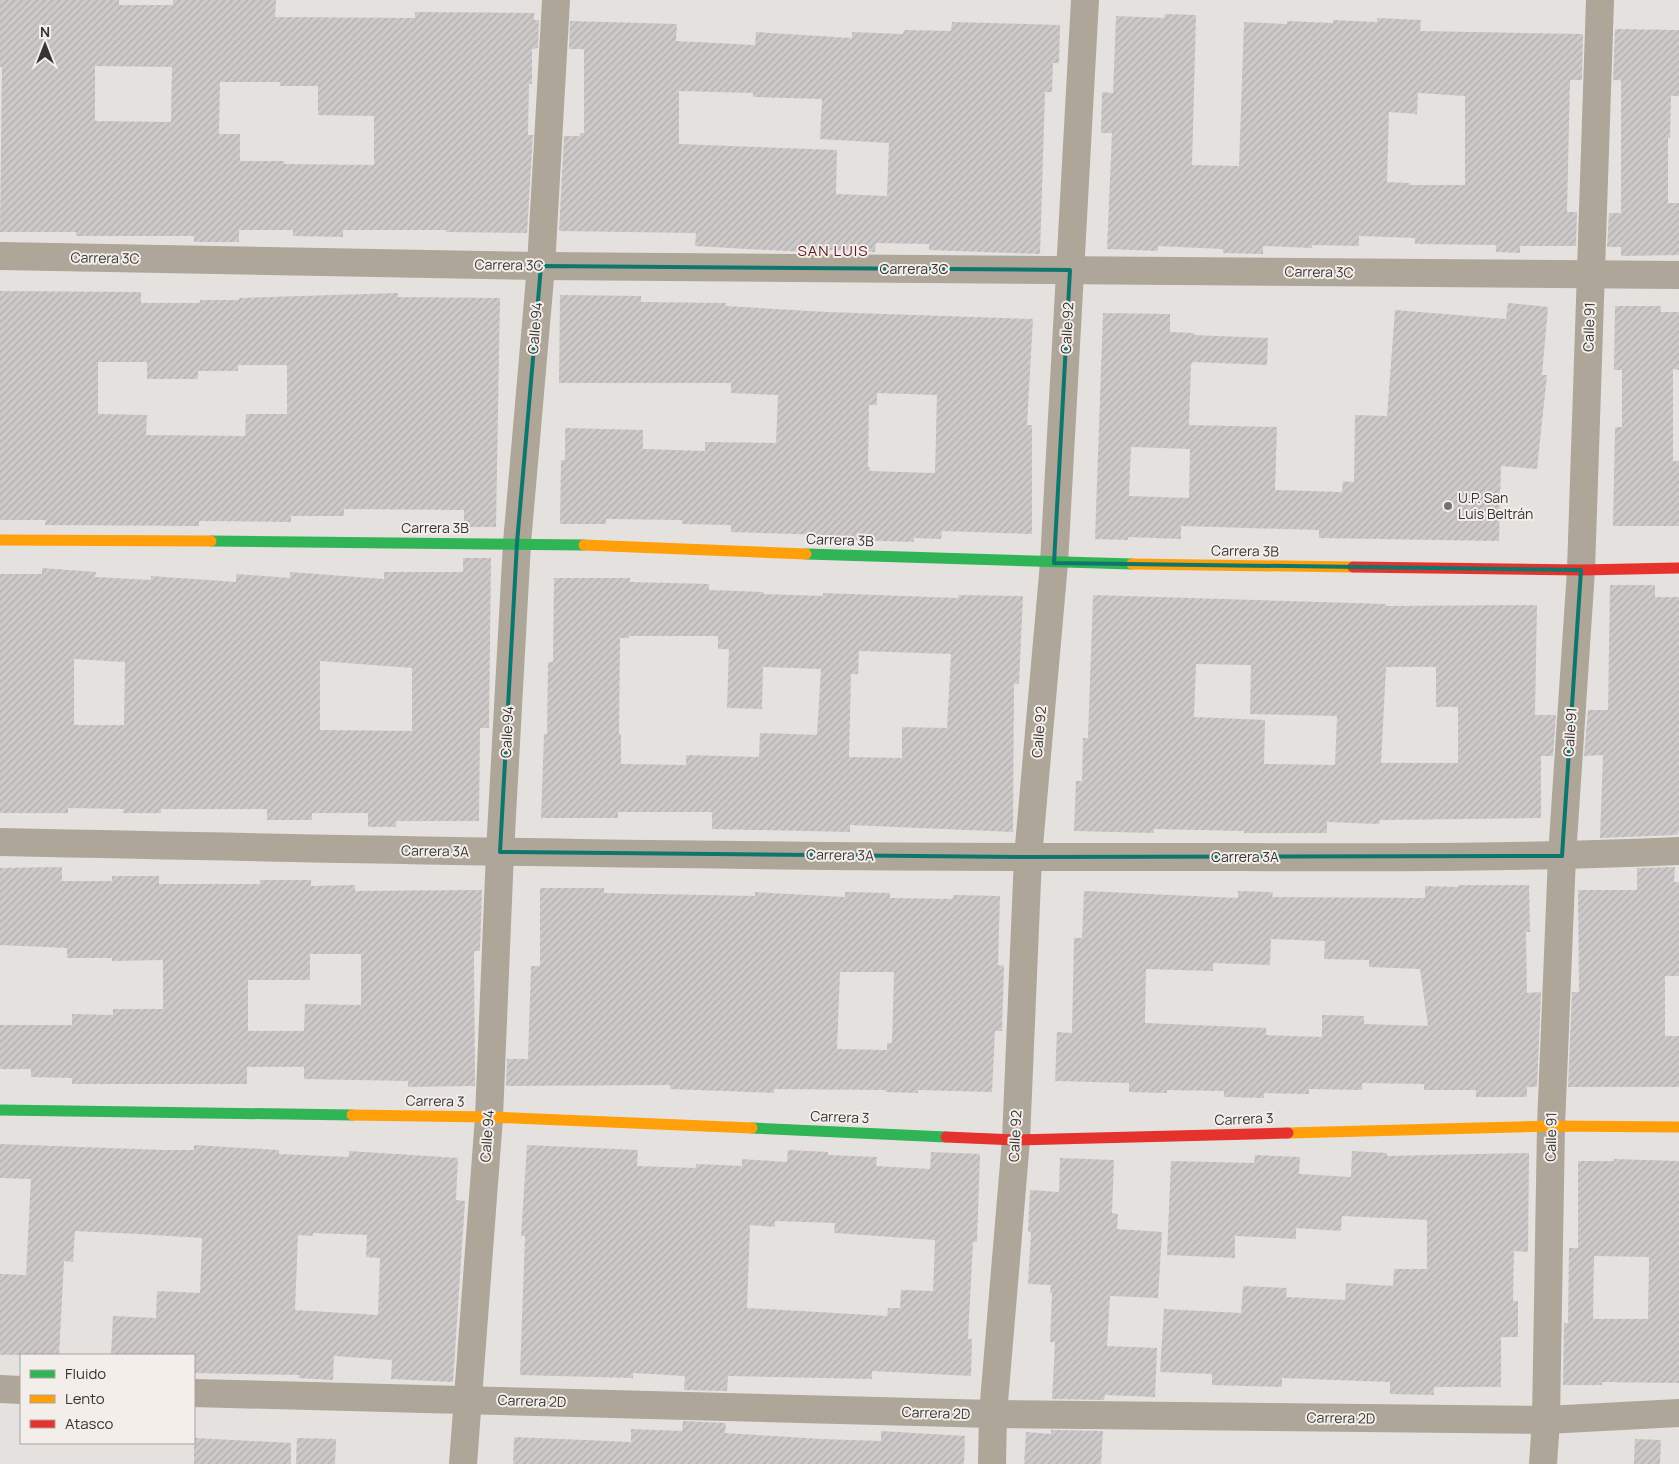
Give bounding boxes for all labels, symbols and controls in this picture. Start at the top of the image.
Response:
north arrow [20,20,70,70]
text: N [40,22,50,41]
district label: SAN LUIS [798,240,868,261]
street label: Carrera 3C [70,247,140,268]
street label: Carrera 3C [474,254,544,275]
street label: Carrera 3C [879,259,949,278]
street label: Carrera 3C [1284,261,1354,282]
street label: Calle 94 [523,301,546,355]
street label: Calle 92 [1056,302,1077,354]
street label: Calle 91 [1578,302,1599,352]
place label: U.P. San Luis Beltrán [1458,488,1533,523]
marker: U.P. San Luis Beltrán [1442,500,1454,512]
street label: Carrera 3B [401,518,469,537]
street label: Carrera 3B [806,529,875,550]
street label: Carrera 3B [1211,540,1279,561]
street label: Calle 94 [496,705,517,759]
street label: Calle 92 [1027,705,1050,759]
street label: Calle 91 [1558,707,1581,757]
street label: Carrera 3A [401,840,469,861]
street label: Carrera 3A [806,844,874,865]
street label: Carrera 3A [1211,847,1279,866]
street label: Carrera 3 [405,1090,465,1111]
street label: Carrera 3 [810,1106,870,1127]
street label: Carrera 3 [1214,1108,1274,1129]
street label: Calle 94 [475,1109,498,1163]
street label: Calle 92 [1004,1110,1025,1162]
street label: Calle 91 [1541,1112,1560,1162]
legend [20,1354,195,1444]
text: Fluido [65,1363,106,1384]
text: Lento [65,1388,105,1409]
street label: Carrera 2D [497,1390,567,1411]
street label: Carrera 2D [901,1402,971,1423]
street label: Carrera 2D [1307,1407,1375,1428]
text: Atasco [65,1413,113,1434]

